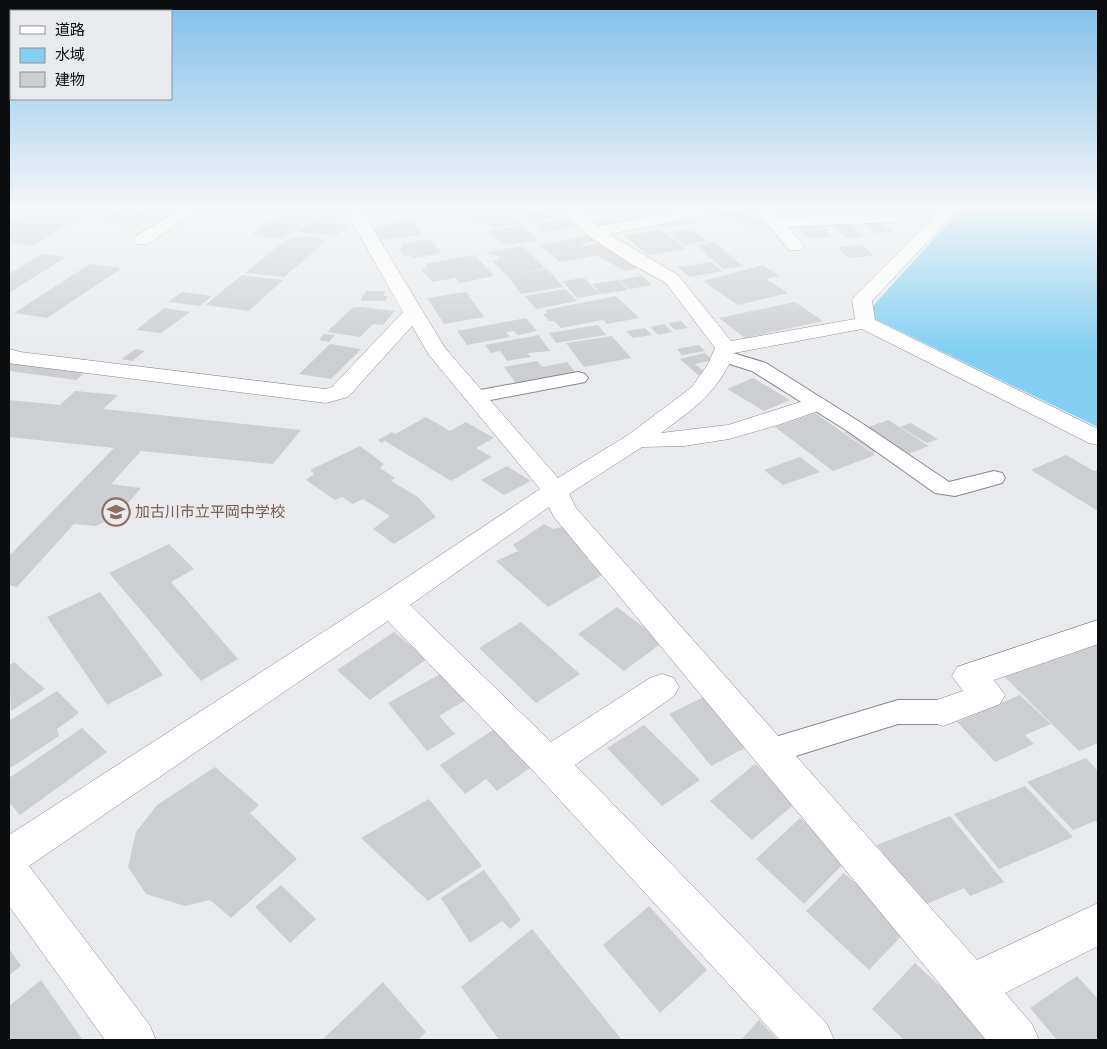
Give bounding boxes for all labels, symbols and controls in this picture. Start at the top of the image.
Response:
legend [10,10,172,100]
text: 道路 [55,21,85,39]
text: 水域 [55,46,85,64]
text: 建物 [55,71,85,89]
school or university icon: 加古川市立平岡中学校 [101,497,131,527]
place label: 加古川市立平岡中学校 [135,503,285,521]

